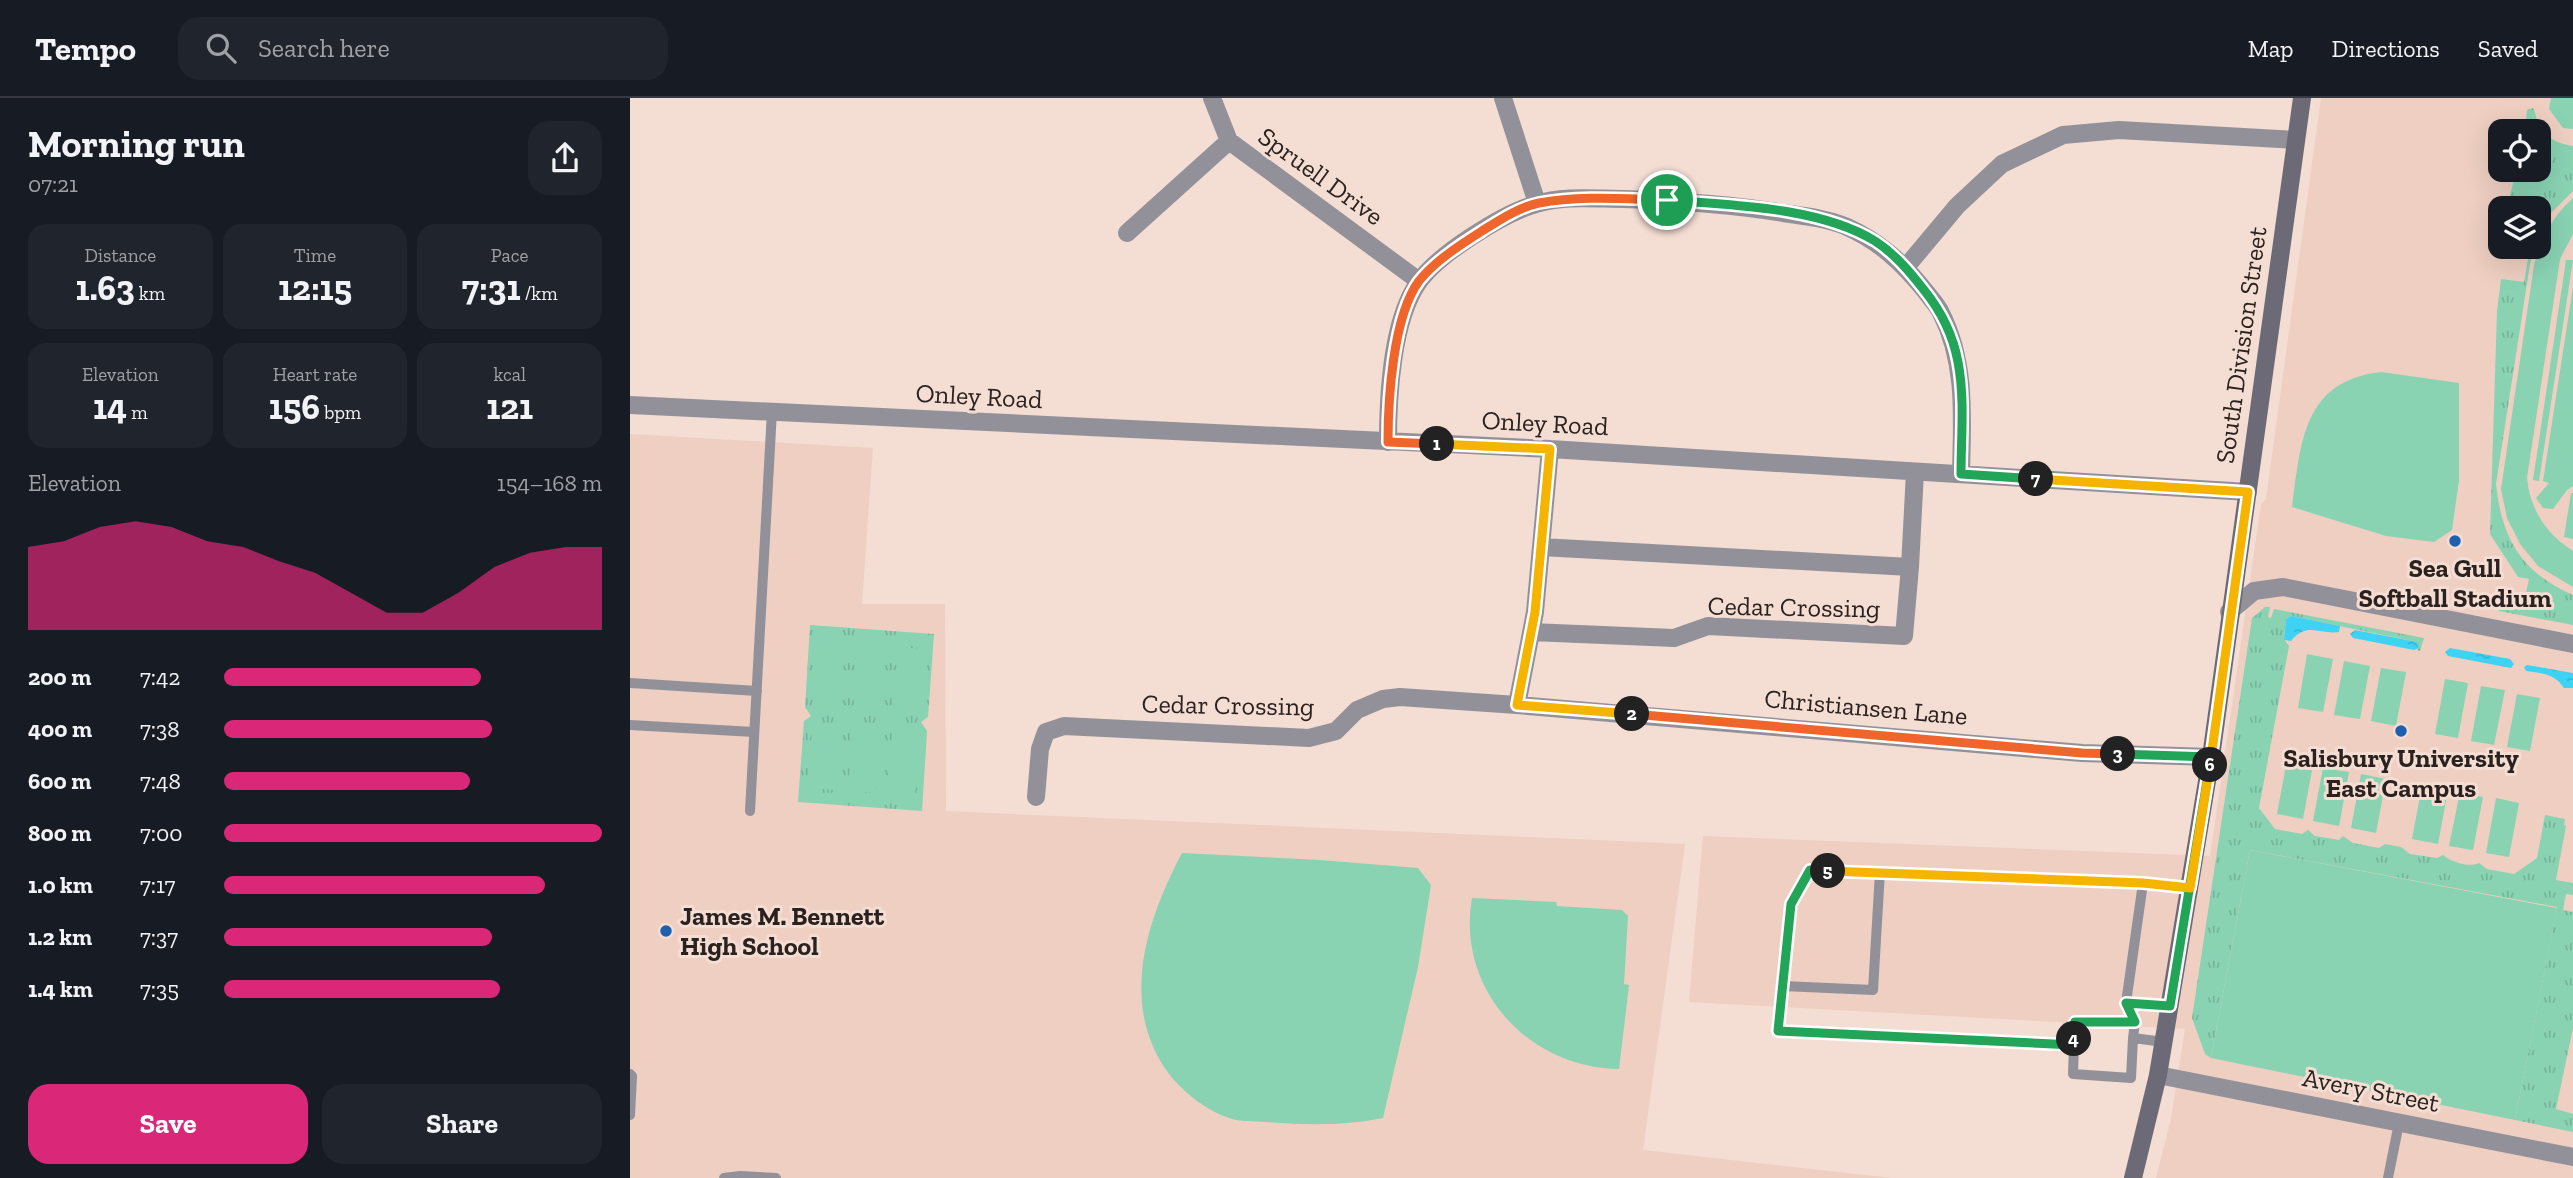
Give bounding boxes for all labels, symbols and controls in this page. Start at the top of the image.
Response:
search box [178,17,668,80]
text: Tempo [35,29,136,68]
icon: search [202,29,240,67]
text: Search here [258,32,390,64]
text: Map [2248,34,2294,63]
text: Directions [2332,34,2440,63]
text: Saved [2478,34,2538,63]
map controls [2488,119,2551,259]
button: locate [2488,119,2551,182]
street label: Spruell Drive [1252,120,1390,232]
text: Morning run [28,121,245,167]
button: share [528,121,602,195]
text: 07:21 [28,170,78,198]
pin [1637,170,1697,230]
icon: arrive [1648,181,1686,219]
button: layers [2488,196,2551,259]
street label: South Division Street [2209,224,2274,465]
text: Distance [84,244,156,267]
text: Time [294,244,336,267]
text: Pace [491,244,529,267]
text: 1.63 [76,267,135,309]
text: 12:15 [278,267,352,309]
text: 7:31 [462,267,521,309]
text: km [135,282,165,305]
text: /km [521,282,558,305]
text: Elevation [82,363,159,386]
text: Heart rate [273,363,357,386]
text: kcal [493,363,526,386]
street label: Onley Road [915,377,1043,415]
text: 14 [93,386,127,428]
text: 156 [269,386,320,428]
text: 121 [486,386,533,428]
text: m [127,401,148,424]
text: bpm [320,401,361,424]
street label: Onley Road [1481,404,1609,442]
pin: 1 [1420,426,1454,462]
text: 1 [1433,432,1440,455]
pin: 7 [2018,462,2054,496]
text: 7 [2031,467,2040,490]
text: Elevation [28,469,121,497]
text: 154–168 m [497,469,602,497]
marker: Sea Gull Softball Stadium [2447,533,2463,549]
place label: Sea Gull Softball Stadium [2358,552,2552,614]
street label: Cedar Crossing [1707,589,1881,625]
text: 200 m [28,663,91,691]
text: 7:42 [140,663,180,691]
street label: Christiansen Lane [1763,682,1969,732]
street label: Cedar Crossing [1141,687,1315,723]
pin: 2 [1614,696,1650,732]
text: 2 [1626,702,1637,725]
text: 400 m [28,715,92,743]
text: 7:38 [140,715,180,743]
marker: Salisbury University East Campus [2393,723,2409,739]
pin: 3 [2100,736,2136,772]
text: 3 [2112,742,2123,765]
place label: Salisbury University East Campus [2283,742,2519,804]
pin: 6 [2192,748,2228,782]
text: 6 [2204,753,2215,776]
text: 600 m [28,767,91,795]
text: 7:48 [140,767,181,795]
text: 800 m [28,819,91,847]
text: 7:00 [140,819,182,847]
pin: 5 [1810,854,1846,888]
text: 5 [1823,859,1832,882]
text: 1.0 km [28,871,93,899]
text: 7:17 [140,871,175,899]
place label: James M. Bennett High School [680,900,885,962]
text: 1.2 km [28,923,92,951]
text: 7:37 [140,923,178,951]
marker: James M. Bennett High School [658,923,674,939]
text: 1.4 km [28,975,93,1003]
text: 7:35 [140,975,179,1003]
pin: 4 [2056,1021,2092,1056]
text: 4 [2068,1027,2079,1050]
street label: Avery Street [2300,1061,2442,1119]
button: Save [28,1084,308,1164]
button: Share [322,1084,602,1164]

